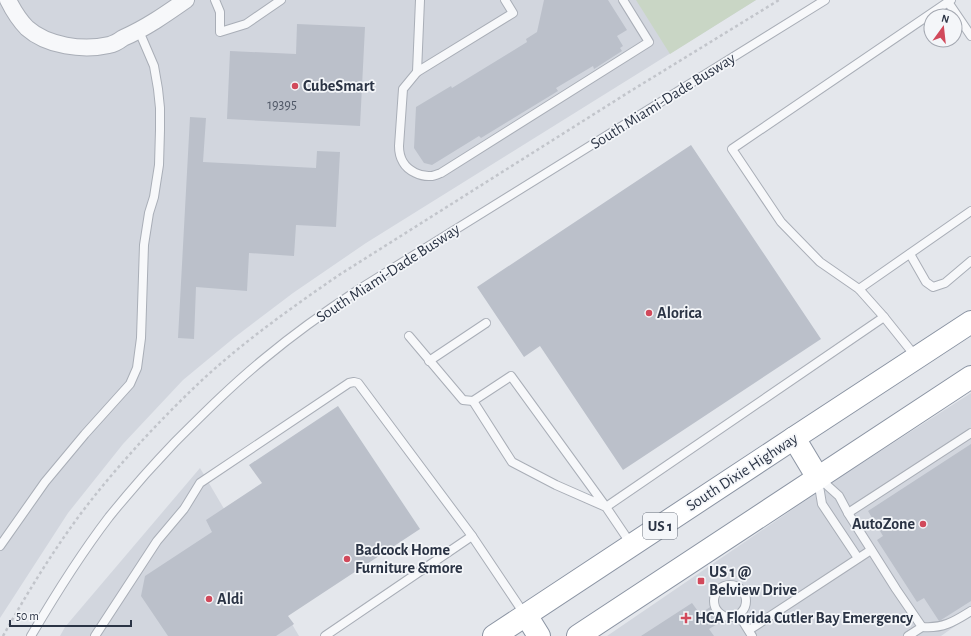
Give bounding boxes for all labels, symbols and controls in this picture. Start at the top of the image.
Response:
north arrow [923,8,963,48]
text: N [940,13,951,25]
street label: South Miami-Dade Busway [588,50,739,153]
place label: CubeSmart [303,78,375,94]
marker: CubeSmart [290,81,300,91]
house number: 19395 [267,98,297,112]
street label: South Miami-Dade Busway [313,221,463,326]
place label: Alorica [657,305,703,321]
marker: Alorica [644,308,654,318]
street label: South Dixie Highway [683,430,801,515]
road number: US 1 [643,513,677,539]
place label: AutoZone [852,516,915,532]
marker: AutoZone [918,519,928,529]
place label: Badcock Home Furniture &more [355,542,463,576]
marker: Badcock Home Furniture &more [342,554,352,564]
place label: US 1 @ Belview Drive [709,564,797,598]
marker: US 1 @ Belview Drive [696,576,706,586]
place label: Aldi [217,591,244,607]
marker: Aldi [204,594,214,604]
scale bar [10,602,131,628]
text: 50 m [16,610,39,622]
place label: HCA Florida Cutler Bay Emergency [695,610,914,627]
marker: HCA Florida Cutler Bay Emergency [680,612,692,624]

